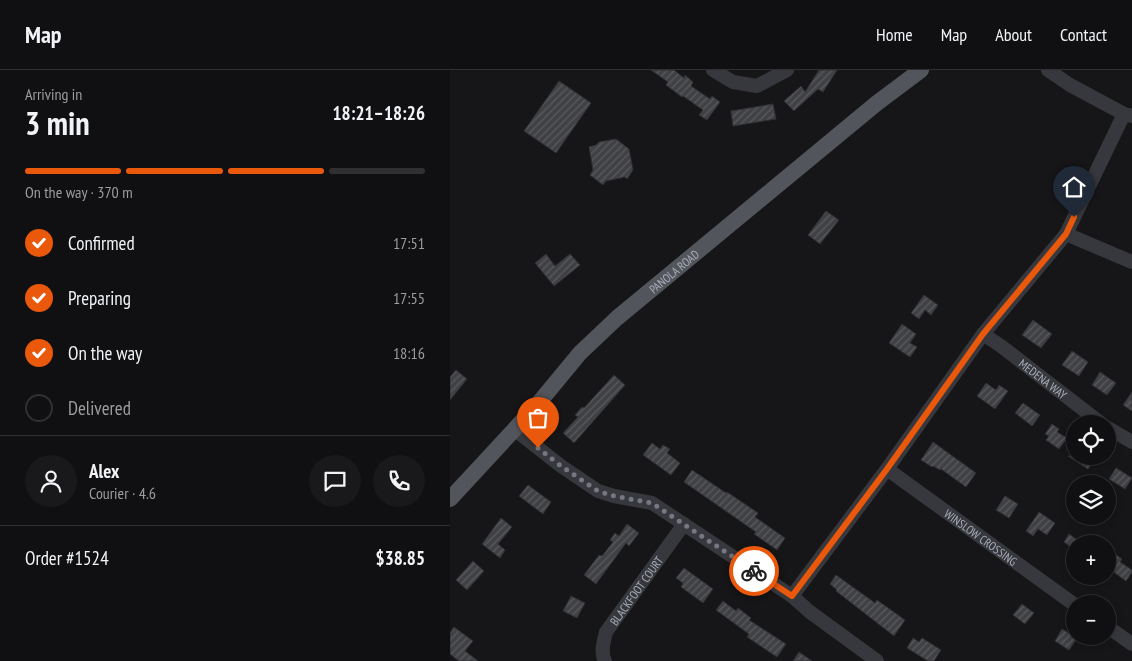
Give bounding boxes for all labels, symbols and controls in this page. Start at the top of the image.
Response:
text: Map [25,19,62,50]
text: Home [876,23,913,46]
text: Map [941,23,967,46]
text: About [995,23,1032,46]
text: Contact [1060,23,1107,46]
text: Arriving in [25,84,82,104]
text: 18:21–18:26 [332,101,425,125]
text: 3 min [25,102,90,144]
pin [1053,166,1095,217]
icon: home [1060,173,1088,201]
text: On the way · 370 m [25,182,133,202]
icon: check [25,229,53,257]
text: Confirmed [68,231,135,255]
text: 17:51 [393,233,425,253]
street label: PANOLA ROAD [646,246,702,296]
icon: check [25,284,53,312]
text: Preparing [68,286,131,310]
text: 17:55 [393,288,425,308]
icon: check [25,339,53,367]
text: On the way [68,341,142,365]
text: 18:16 [393,343,425,363]
street label: MEDENA WAY [1016,355,1071,402]
text: Delivered [68,396,131,420]
pin [517,397,559,448]
icon: bag [524,404,552,432]
map controls [1066,415,1116,645]
button: locate [1066,415,1116,465]
button: person [25,455,77,507]
button: chat [309,455,361,507]
button: phone [373,455,425,507]
text: Alex [89,459,119,483]
button: layers [1066,475,1116,525]
text: Courier · 4.6 [89,483,156,503]
street label: WINSLOW CROSSING [942,506,1021,568]
button: + [1066,535,1116,585]
text: Order #1524 [25,546,109,570]
text: $38.85 [376,546,425,570]
courier [729,546,779,596]
street label: BLACKFOOT COURT [606,552,666,628]
icon: bike [740,557,768,585]
button: − [1066,595,1116,645]

